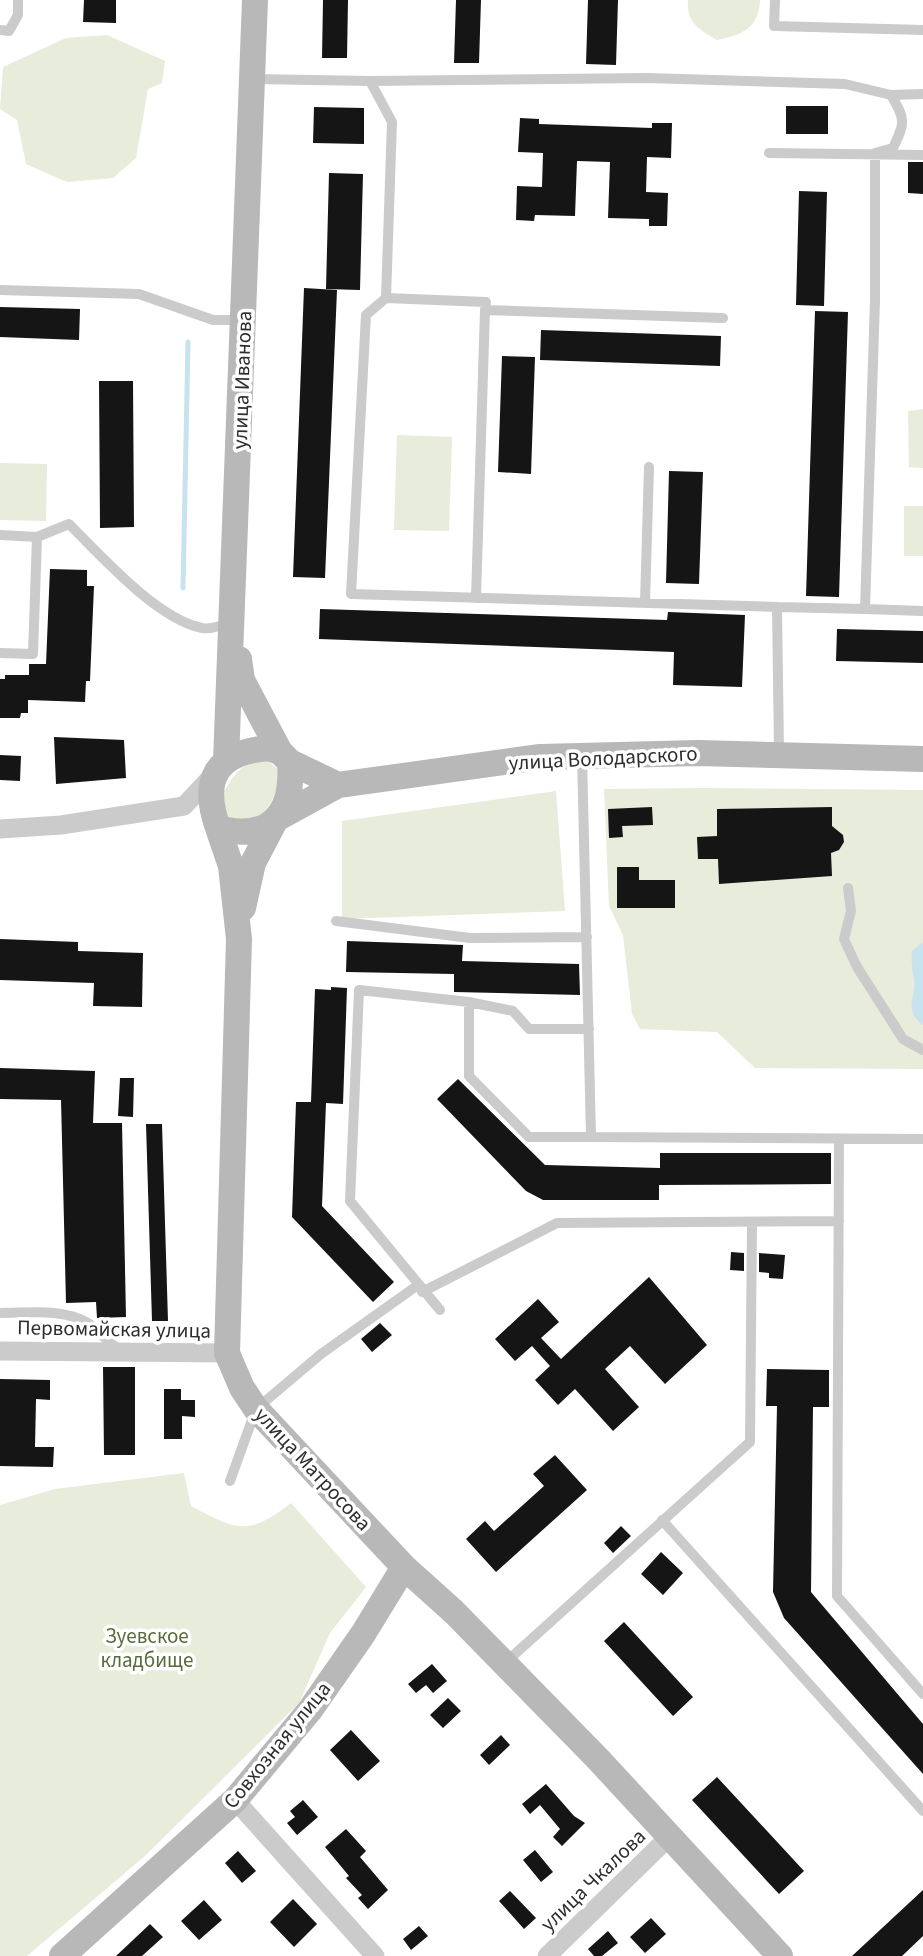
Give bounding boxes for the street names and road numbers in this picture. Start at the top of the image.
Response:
street label: улица Иванова [225,310,259,450]
street label: улица Володарского [508,738,698,778]
street label: Первомайская улица [17,1312,211,1346]
street label: улица Матросова [248,1401,378,1537]
street label: Совхозная улица [216,1675,338,1815]
street label: улица Чкалова [534,1822,652,1938]

